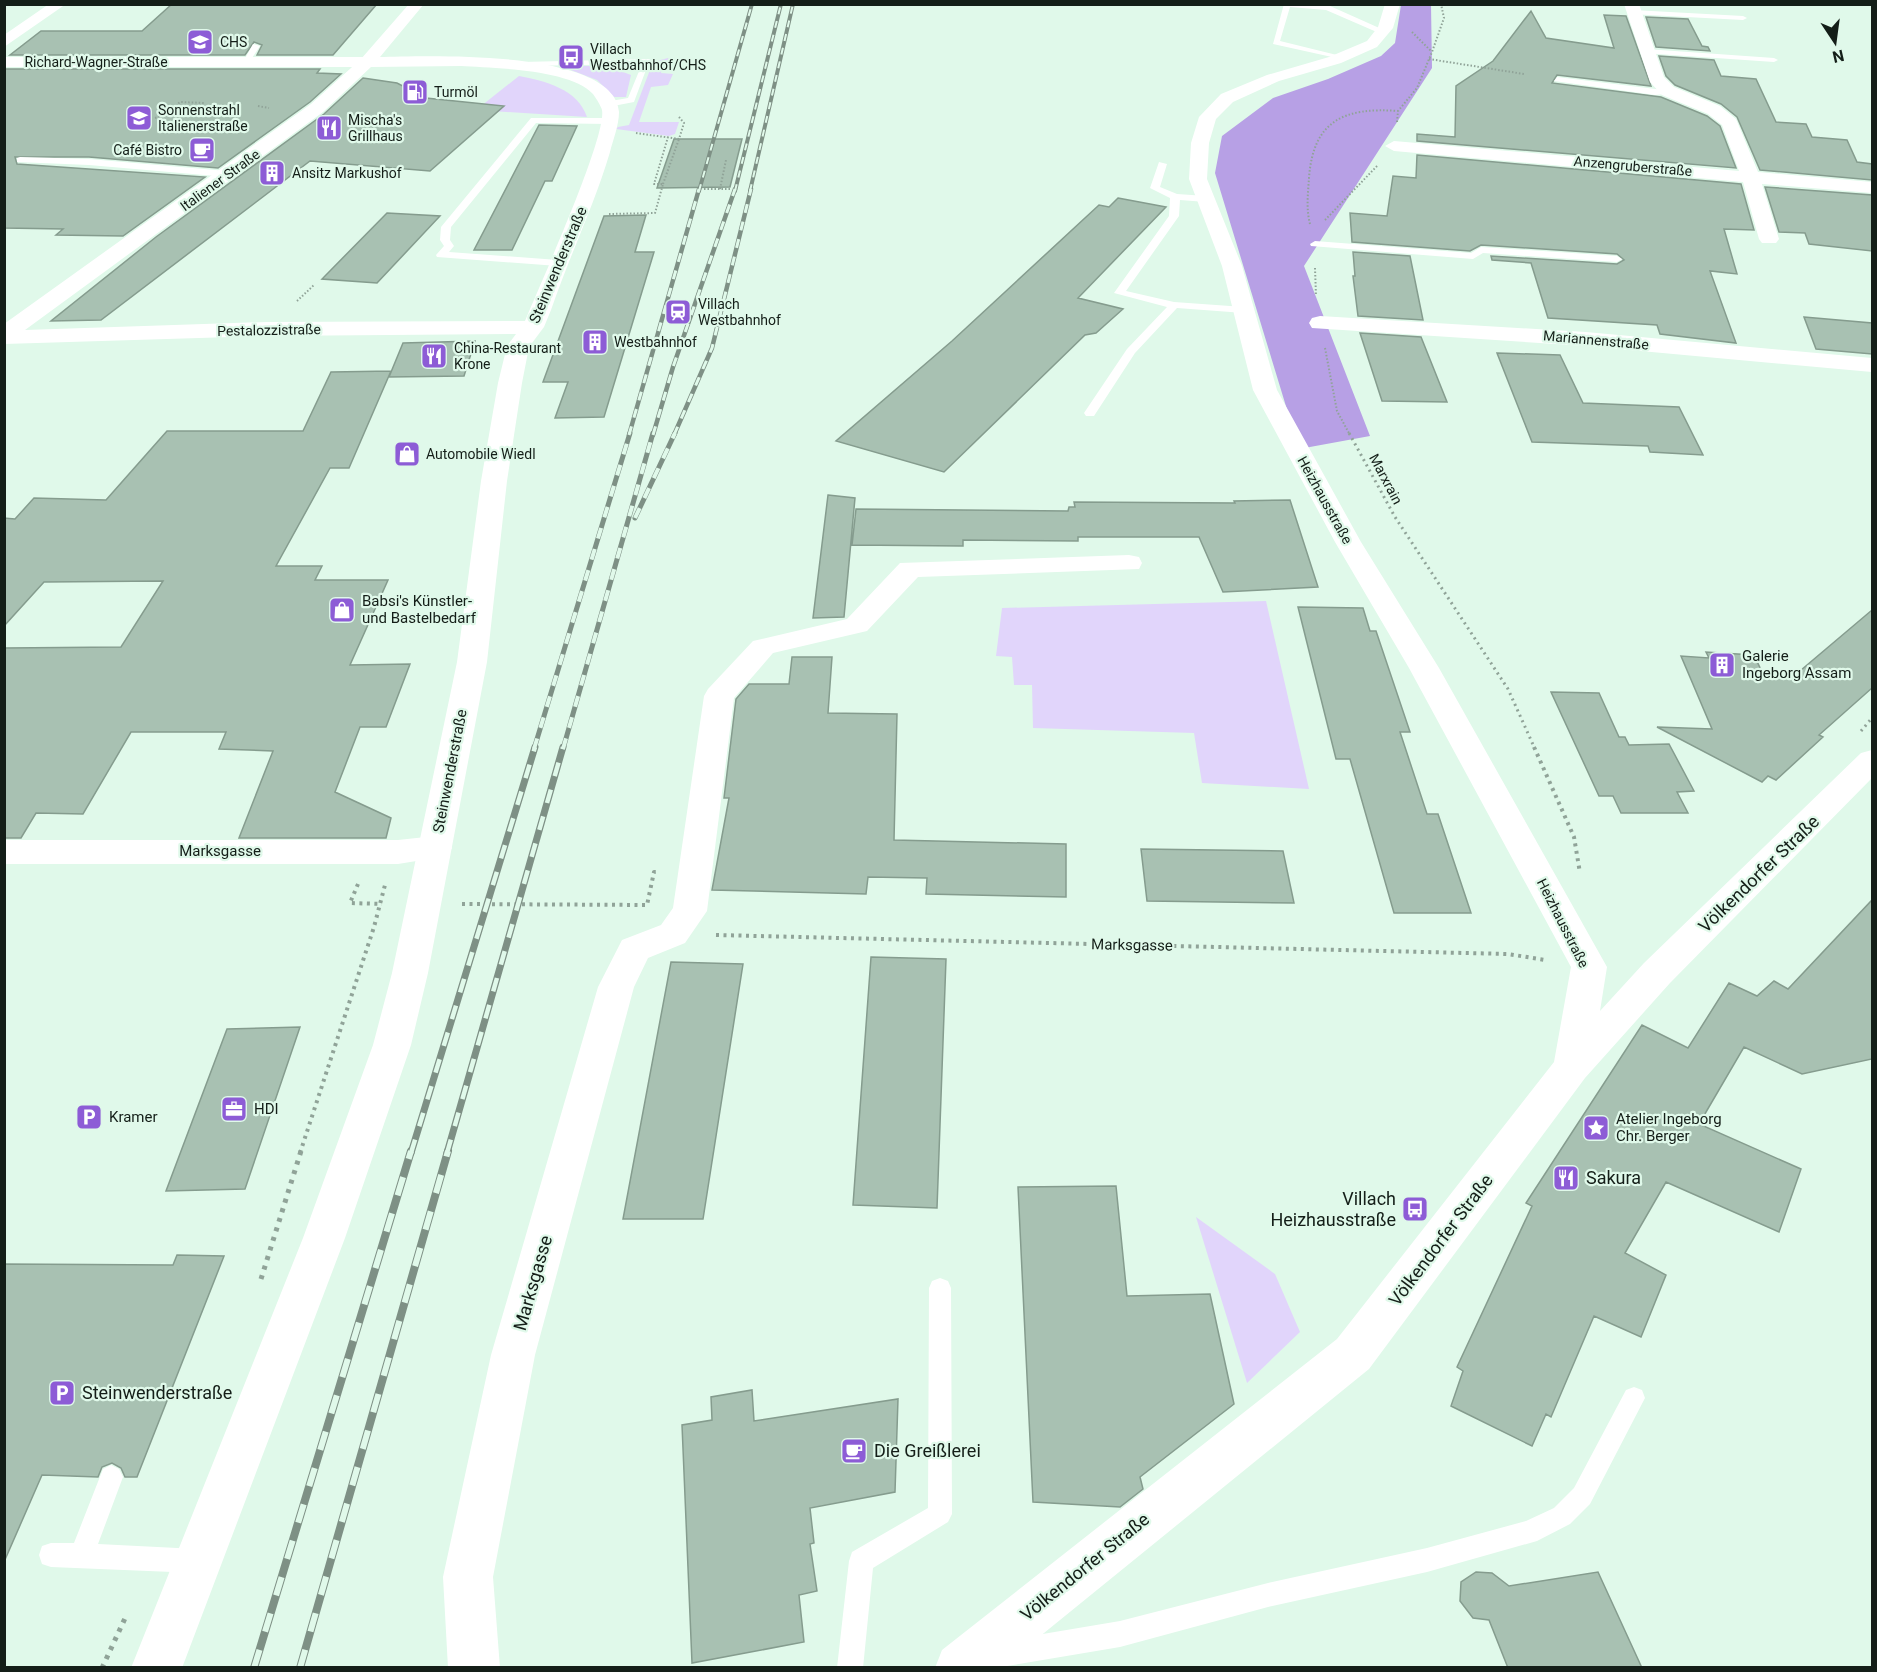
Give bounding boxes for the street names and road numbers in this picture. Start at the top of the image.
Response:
street label: Richard-Wagner-Straße [24,54,168,70]
street label: Italiener Straße [177,146,263,214]
street label: Anzengruberstraße [1573,153,1693,179]
street label: Steinwenderstraße [525,204,591,326]
street label: Pestalozzistraße [217,321,321,339]
street label: Mariannenstraße [1543,327,1649,353]
street label: Marxrain [1366,451,1406,507]
street label: Heizhausstraße [1294,453,1356,547]
street label: Steinwenderstraße [429,708,471,834]
street label: Völkendorfer Straße [1694,811,1823,937]
street label: Marksgasse [179,842,261,860]
street label: Heizhausstraße [1534,876,1592,970]
street label: Marksgasse [1091,935,1173,955]
street label: Völkendorfer Straße [1384,1170,1497,1310]
street label: Marksgasse [509,1233,556,1333]
street label: Völkendorfer Straße [1016,1508,1153,1625]

